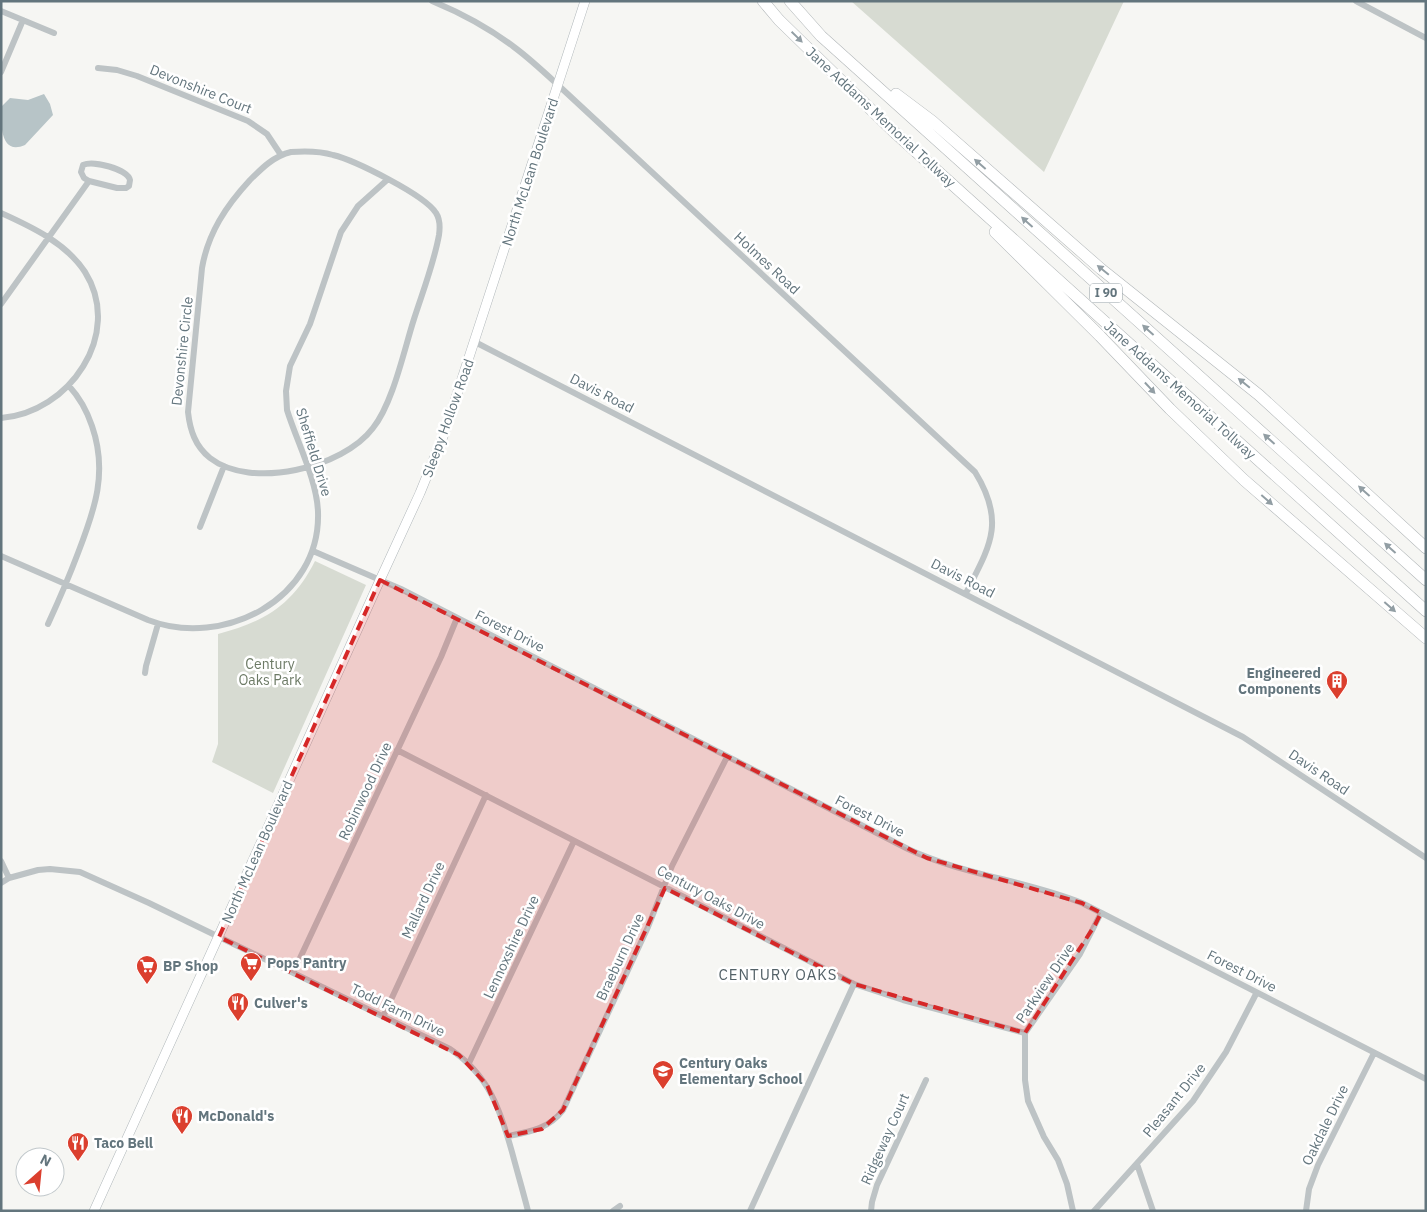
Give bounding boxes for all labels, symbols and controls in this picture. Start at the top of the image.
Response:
one-way arrow [790,31,802,43]
street label: Jane Addams Memorial Tollway [802,43,960,191]
street label: Devonshire Court [147,60,255,118]
street label: North McLean Boulevard [498,96,562,248]
one-way arrow [974,158,987,169]
one-way arrow [1021,216,1034,227]
street label: Holmes Road [730,228,804,298]
one-way arrow [1097,265,1110,276]
road number: I 90 [1090,284,1122,302]
street label: Devonshire Circle [167,295,197,406]
street label: Jane Addams Memorial Tollway [1100,317,1260,463]
one-way arrow [1143,324,1155,336]
street label: Sleepy Hollow Road [418,356,478,480]
street label: Davis Road [567,369,637,417]
one-way arrow [1237,377,1250,388]
one-way arrow [1144,382,1156,394]
street label: Sheffield Drive [292,406,336,499]
one-way arrow [1263,433,1275,445]
one-way arrow [1358,486,1371,497]
one-way arrow [1261,495,1274,506]
one-way arrow [1384,542,1396,554]
street label: Davis Road [928,554,998,602]
one-way arrow [1383,601,1395,613]
street label: Forest Drive [472,606,548,656]
park label: Century Oaks Park [238,655,302,689]
place label: Engineered Components [1238,664,1321,698]
building icon: Engineered Components [1325,669,1349,700]
street label: Robinwood Drive [334,739,396,843]
street label: Davis Road [1285,745,1353,799]
street label: North McLean Boulevard [217,778,297,926]
street label: Forest Drive [832,791,908,841]
street label: Mallard Drive [397,858,449,941]
street label: Century Oaks Drive [654,861,768,933]
street label: Lennoxshire Drive [479,892,543,1002]
street label: Braeburn Drive [592,910,648,1004]
street label: Parkview Drive [1012,939,1079,1026]
street label: Forest Drive [1204,946,1280,996]
supermarket icon: Pops Pantry [239,951,263,982]
supermarket icon: BP Shop [135,954,159,985]
place label: Pops Pantry [267,954,347,972]
place label: BP Shop [163,957,218,975]
district label: CENTURY OAKS [718,965,838,984]
street label: Todd Farm Drive [348,979,448,1041]
restaurant icon: Culver's [226,991,250,1022]
place label: Culver's [254,994,308,1012]
place label: Century Oaks Elementary School [679,1054,803,1088]
school or university icon: Century Oaks Elementary School [651,1059,675,1090]
street label: Pleasant Drive [1139,1059,1210,1141]
street label: Oakdale Drive [1298,1081,1352,1168]
street label: Ridgeway Court [857,1090,913,1188]
restaurant icon: McDonald's [170,1104,194,1135]
place label: McDonald's [198,1107,274,1125]
restaurant icon: Taco Bell [66,1131,90,1162]
place label: Taco Bell [94,1134,153,1152]
north arrow [15,1147,65,1197]
text: N [37,1150,55,1171]

